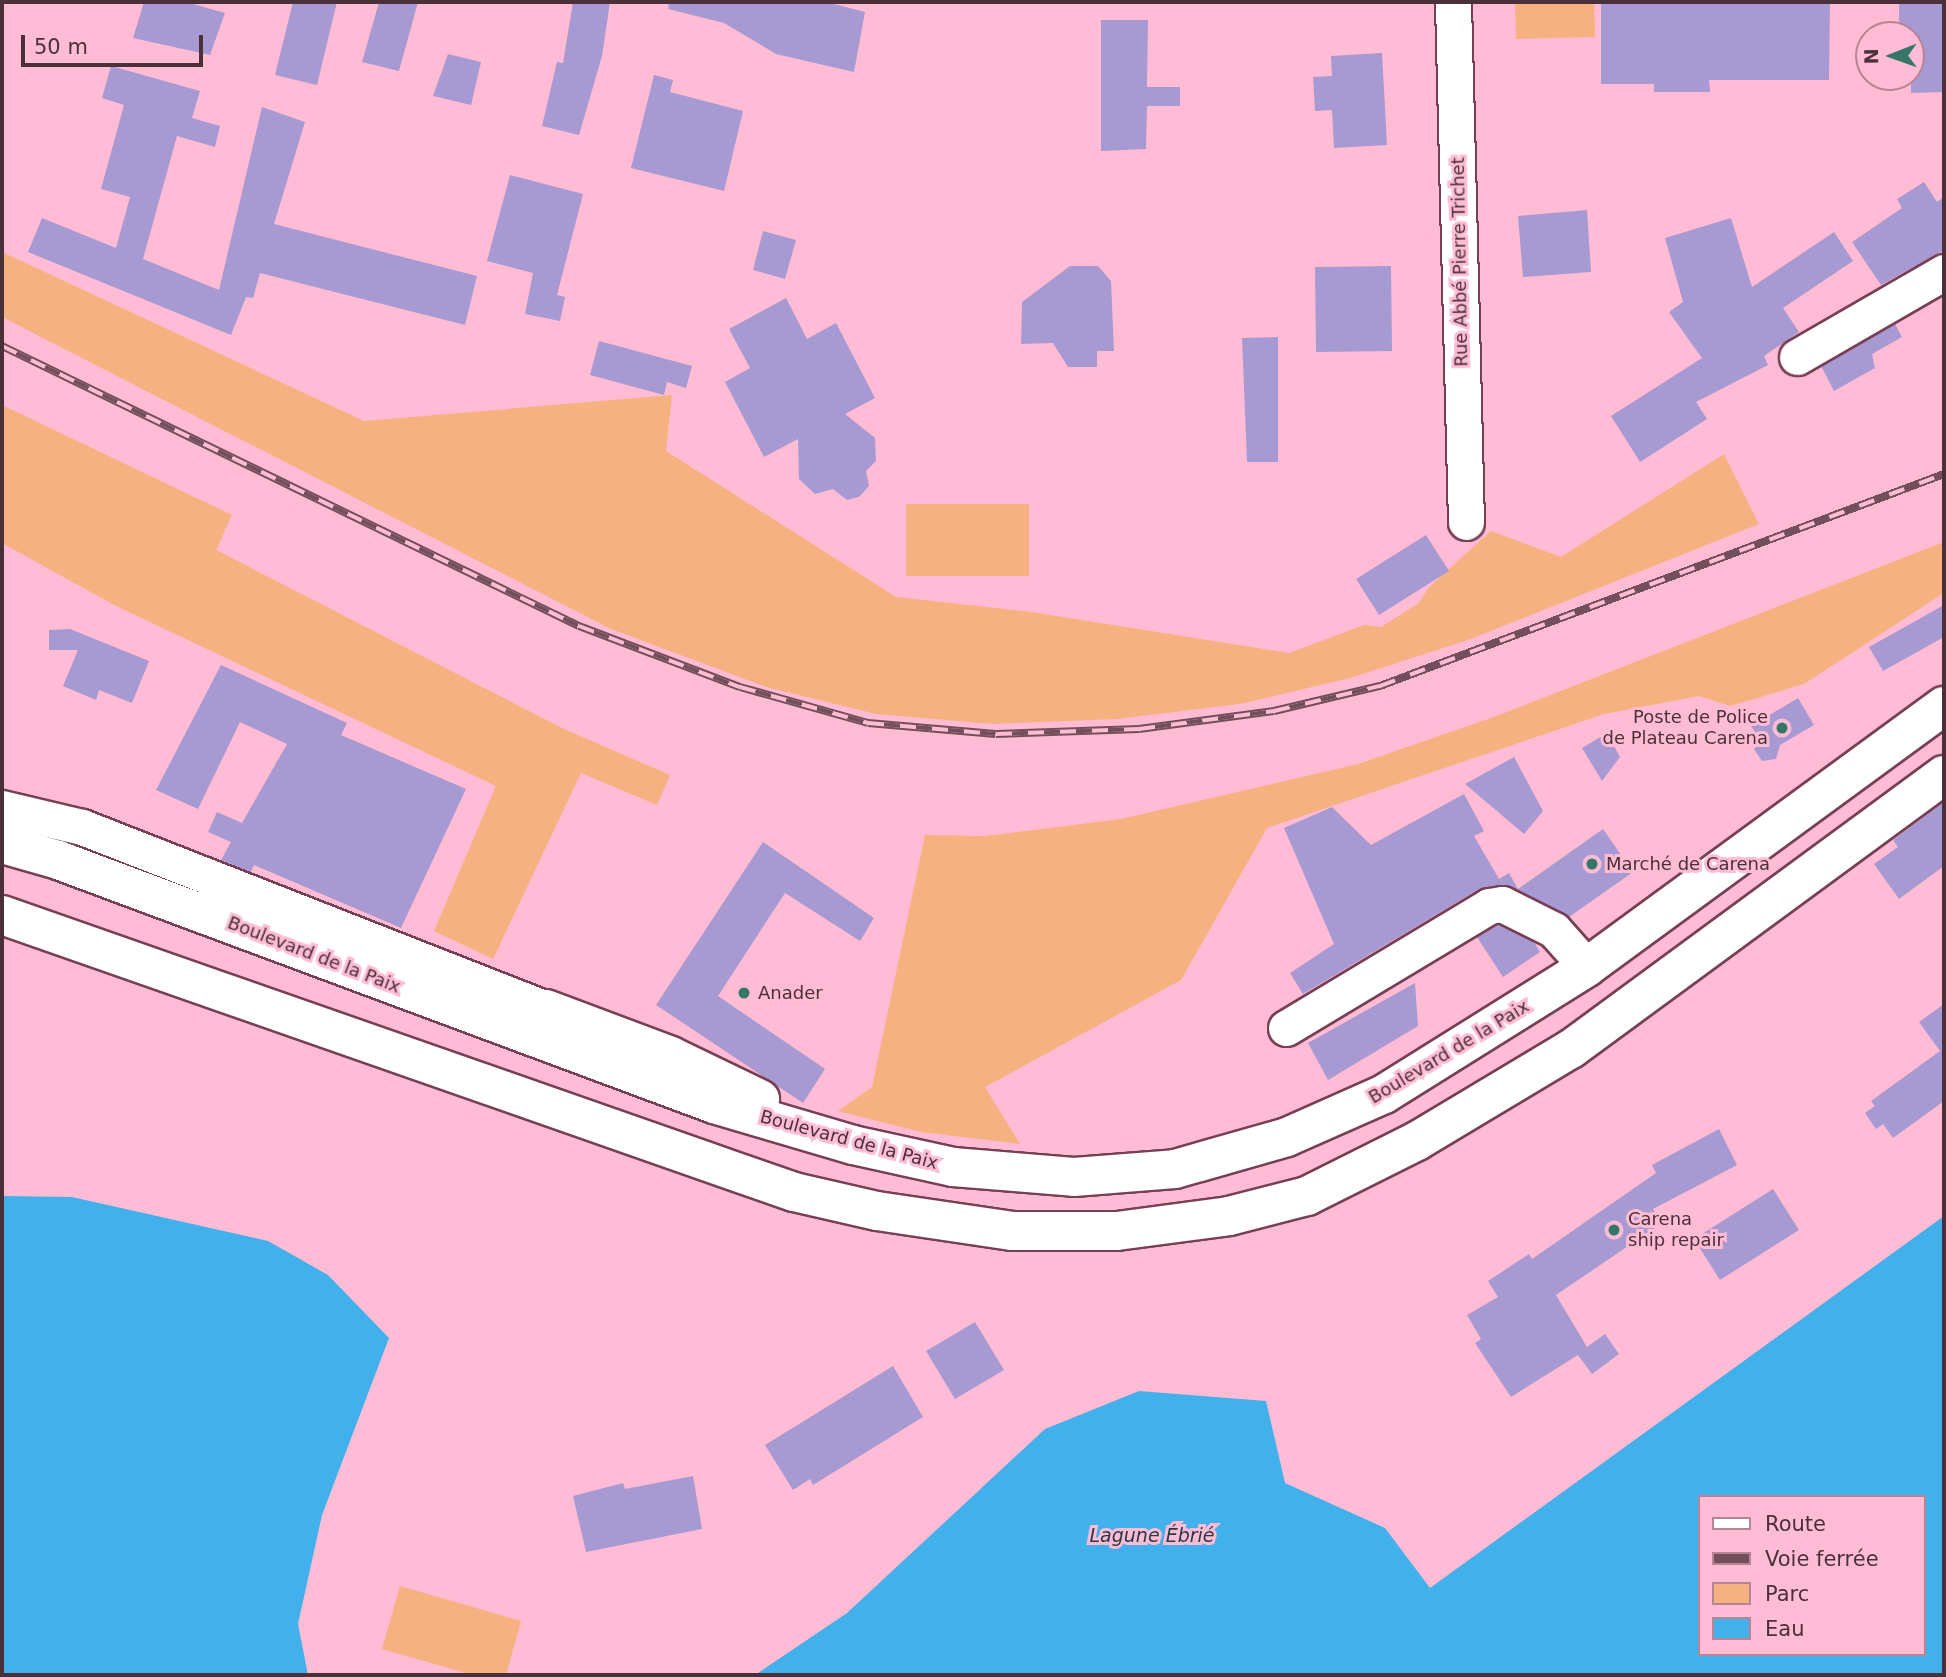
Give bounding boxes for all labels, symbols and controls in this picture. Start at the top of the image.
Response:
scale bar [24,21,206,65]
north arrow [1855,21,1925,91]
text: 50 m [34,35,88,59]
text: N [1860,48,1882,64]
street label: Rue Abbé Pierre Trichet [1447,157,1473,367]
place label: Poste de Police de Plateau Carena [1602,707,1768,750]
marker: Poste de Police de Plateau Carena [1774,720,1790,736]
place label: Marché de Carena [1606,853,1770,875]
marker: Marché de Carena [1584,856,1600,872]
street label: Boulevard de la Paix [224,912,404,998]
place label: Anader [758,982,823,1004]
marker: Anader [736,985,752,1001]
street label: Boulevard de la Paix [1365,995,1533,1109]
street label: Boulevard de la Paix [758,1106,940,1174]
place label: Carena ship repair [1628,1209,1724,1252]
marker: Carena ship repair [1606,1222,1622,1238]
legend [1698,1495,1925,1656]
text: Route [1765,1512,1826,1536]
water label: Lagune Ébrié [1090,1525,1214,1547]
text: Voie ferrée [1765,1547,1879,1571]
text: Parc [1765,1582,1809,1606]
text: Eau [1765,1617,1804,1641]

